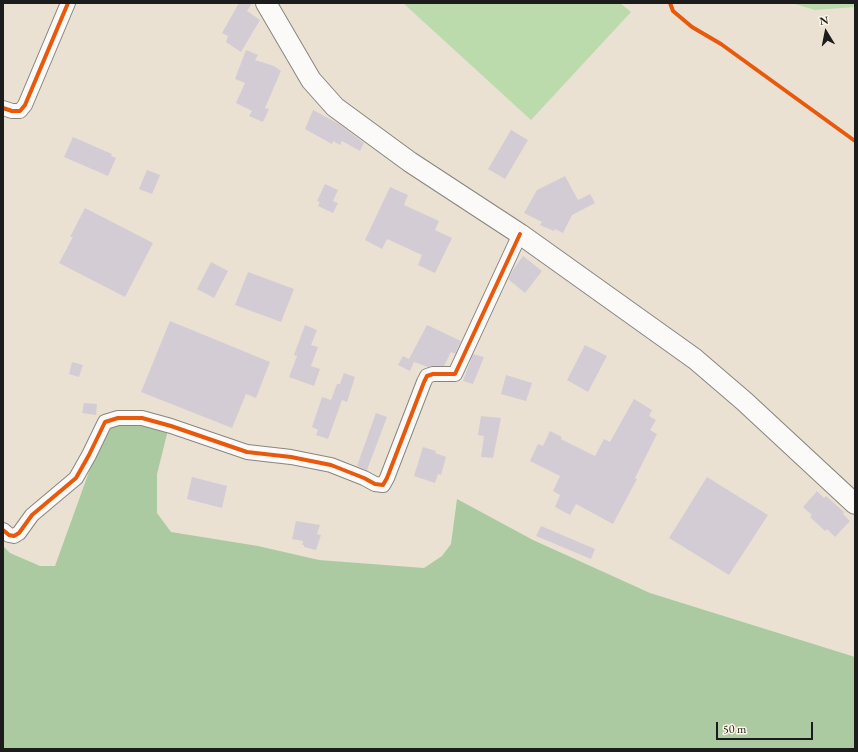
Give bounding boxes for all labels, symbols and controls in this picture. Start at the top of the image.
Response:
north arrow [806,12,846,52]
text: N [818,13,830,28]
scale bar [718,714,815,740]
text: 50 m [723,721,746,737]

